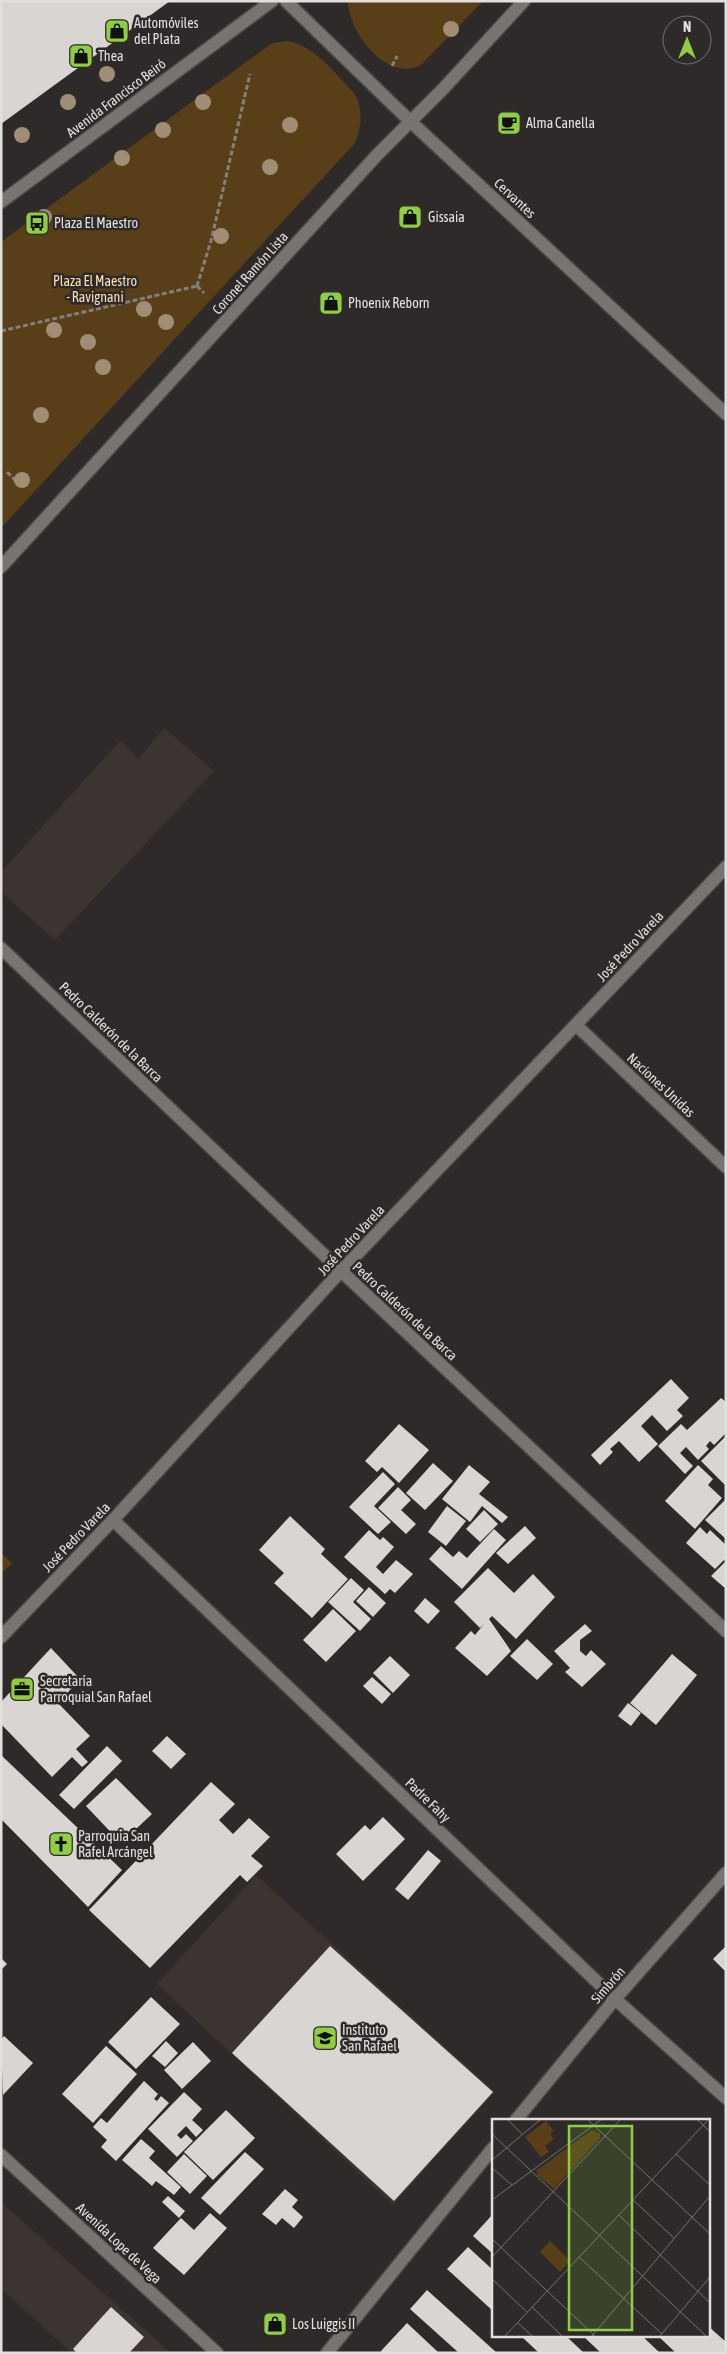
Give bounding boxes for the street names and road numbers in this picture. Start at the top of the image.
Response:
street label: Avenida Francisco Beiró [63,55,169,141]
street label: Cervantes [491,175,539,221]
street label: Coronel Ramón Lista [209,228,291,318]
street label: José Pedro Varela [593,908,667,984]
street label: Pedro Calderón de la Barca [56,979,166,1085]
street label: Naciones Unidas [624,1050,698,1120]
street label: José Pedro Varela [314,1202,388,1278]
street label: Pedro Calderón de la Barca [349,1258,461,1364]
street label: José Pedro Varela [39,1499,113,1575]
street label: Padre Fahy [402,1775,454,1826]
street label: Simbrón [588,1963,628,2007]
street label: Avenida Lope de Vega [73,2199,165,2287]

